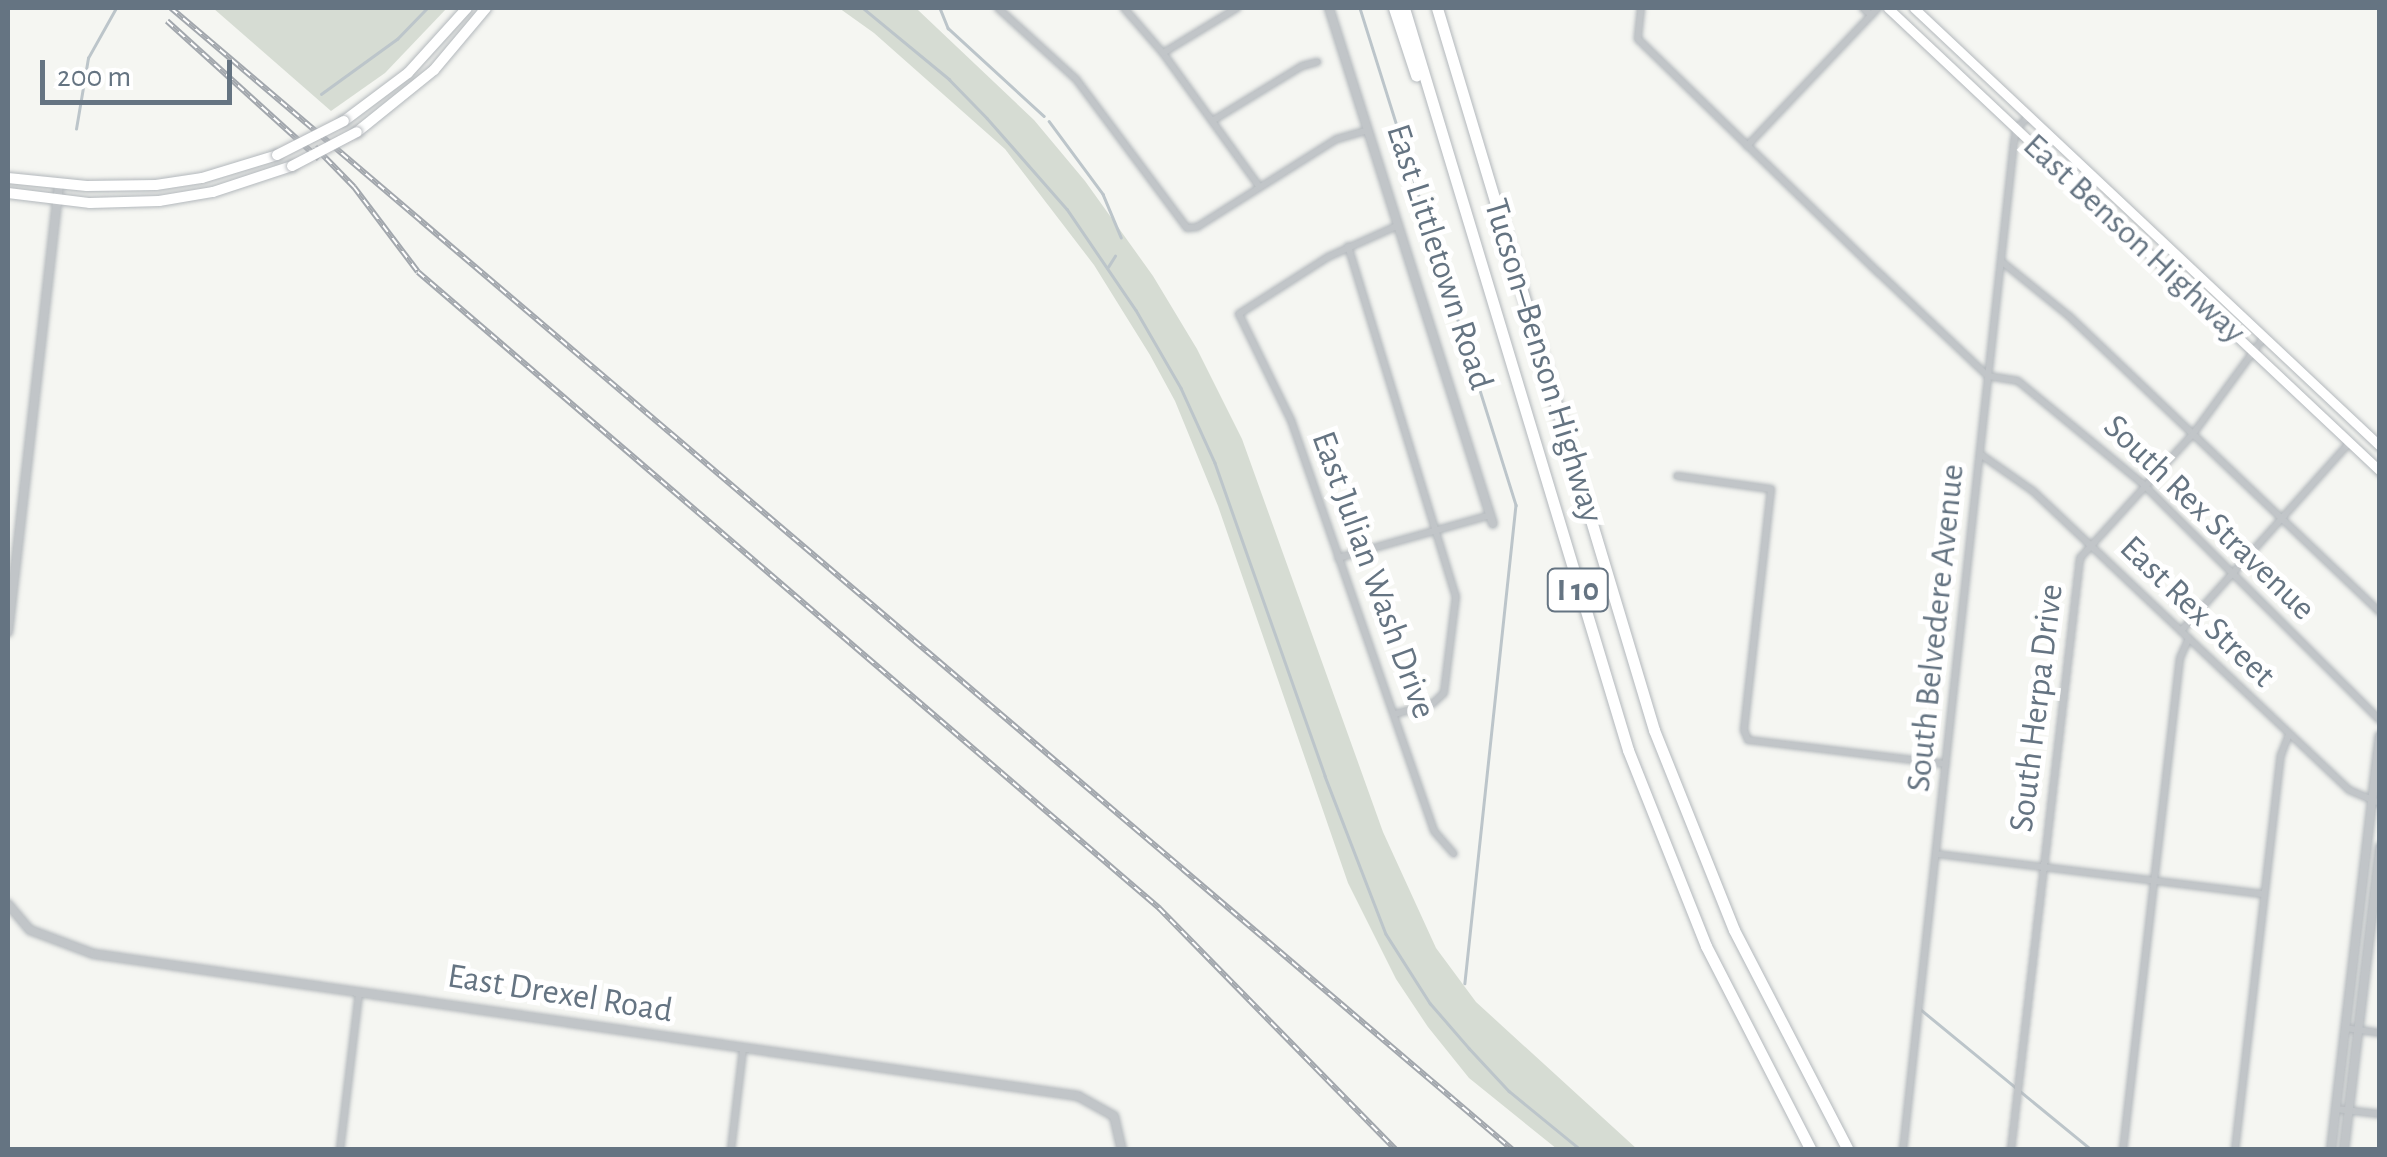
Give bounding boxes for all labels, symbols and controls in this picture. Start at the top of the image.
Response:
scale bar [45,40,238,102]
text: 200 m [57,62,131,92]
street label: East Littletown Road [1376,119,1502,395]
street label: East Benson Highway [2014,125,2254,353]
street label: Tucson–Benson Highway [1474,194,1612,528]
street label: South Rex Stravenue [2094,406,2324,630]
street label: East Julian Wash Drive [1302,426,1444,724]
street label: South Belvedere Avenue [1898,462,1974,794]
street label: East Rex Street [2111,527,2283,697]
road number: I 10 [1546,563,1610,617]
street label: South Herpa Drive [2001,582,2073,834]
street label: East Drexel Road [445,955,675,1033]

